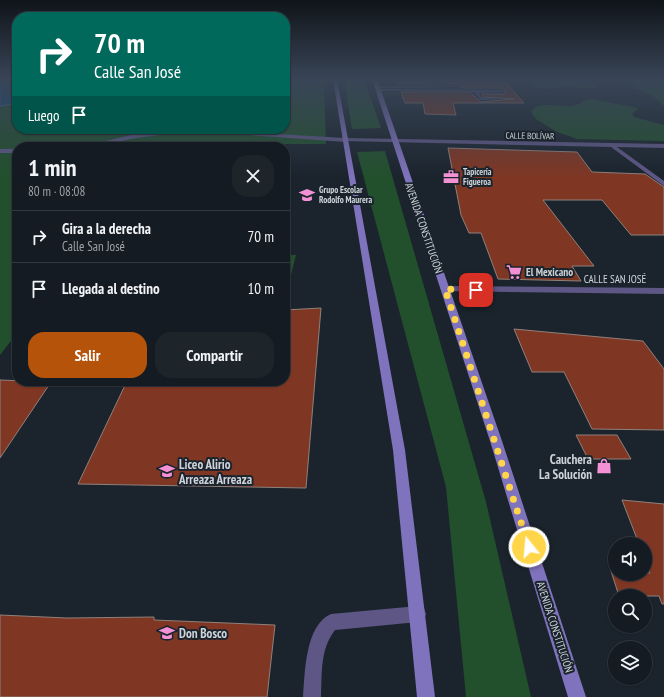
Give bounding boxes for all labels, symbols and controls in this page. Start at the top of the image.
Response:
text: 70 m [94,24,145,61]
icon: right [28,28,80,80]
text: Calle San José [94,60,181,83]
icon: arrive [68,104,90,126]
text: Luego [28,106,60,125]
street label: CALLE BOLÍVAR [506,130,555,141]
text: 1 min [28,152,76,183]
button: close [232,155,274,197]
place label: Tapicería Figueroa [463,166,492,187]
office icon: Tapicería Figueroa [442,168,460,186]
street label: AVENIDA CONSTITUCIÓN [402,181,446,275]
text: 80 m · 08:08 [28,183,85,200]
place label: Grupo Escolar Rodolfo Maurera [319,184,372,205]
school or university icon: Grupo Escolar Rodolfo Maurera [298,186,316,204]
text: Gira a la derecha [62,219,151,238]
icon: right [28,226,50,248]
text: 70 m [248,227,274,246]
text: Calle San José [62,238,125,255]
supermarket icon: El Mexicano [505,263,523,281]
place label: El Mexicano [526,265,573,279]
street label: CALLE SAN JOSÉ [584,272,646,286]
pin [459,273,493,307]
icon: arrive [28,278,50,300]
text: Llegada al destino [62,279,160,298]
text: 10 m [248,279,274,298]
icon: arrive [465,279,487,301]
button: Salir [28,332,147,378]
button: Compartir [155,332,274,378]
place label: Cauchera La Solución [539,451,592,483]
place label: Liceo Alirio Arreaza Arreaza [178,456,252,488]
shop icon: Cauchera La Solución [595,457,613,475]
school or university icon: Liceo Alirio Arreaza Arreaza [158,462,176,480]
position arrow [508,526,550,568]
map controls [608,537,652,685]
button: sound [608,537,652,581]
street label: AVENIDA CONSTITUCIÓN [534,580,576,674]
button: search [608,589,652,633]
school or university icon: Don Bosco [158,624,176,642]
place label: Don Bosco [179,625,227,642]
button: layers [608,641,652,685]

